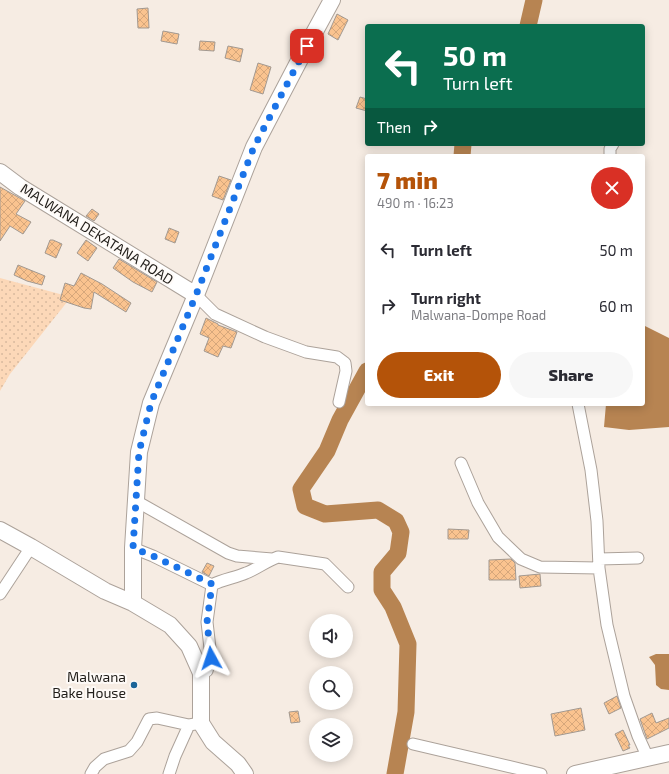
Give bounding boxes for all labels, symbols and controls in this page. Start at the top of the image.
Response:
pin [290,29,324,63]
icon: arrive [296,35,318,57]
text: 50 m [443,38,507,72]
icon: left [377,40,429,92]
text: Turn left [443,72,513,94]
icon: right [419,116,441,138]
text: Then [377,118,411,136]
text: 7 min [377,165,438,194]
button: close [591,167,633,209]
street label: MALWANA DEKATANA ROAD [18,179,177,288]
text: 490 m · 16:23 [377,195,454,211]
icon: left [377,239,399,261]
text: Turn left [411,241,472,259]
text: 50 m [599,241,633,259]
text: Turn right [411,289,481,307]
icon: right [377,295,399,317]
text: 60 m [599,297,633,315]
text: Malwana-Dompe Road [411,307,546,323]
button: Exit [377,352,501,398]
button: Share [509,352,633,398]
map controls [309,614,353,762]
button: sound [309,614,353,658]
position arrow [190,637,232,679]
button: search [309,666,353,710]
place label: Malwana Bake House [52,668,126,701]
marker: Malwana Bake House [129,680,139,690]
button: layers [309,718,353,762]

